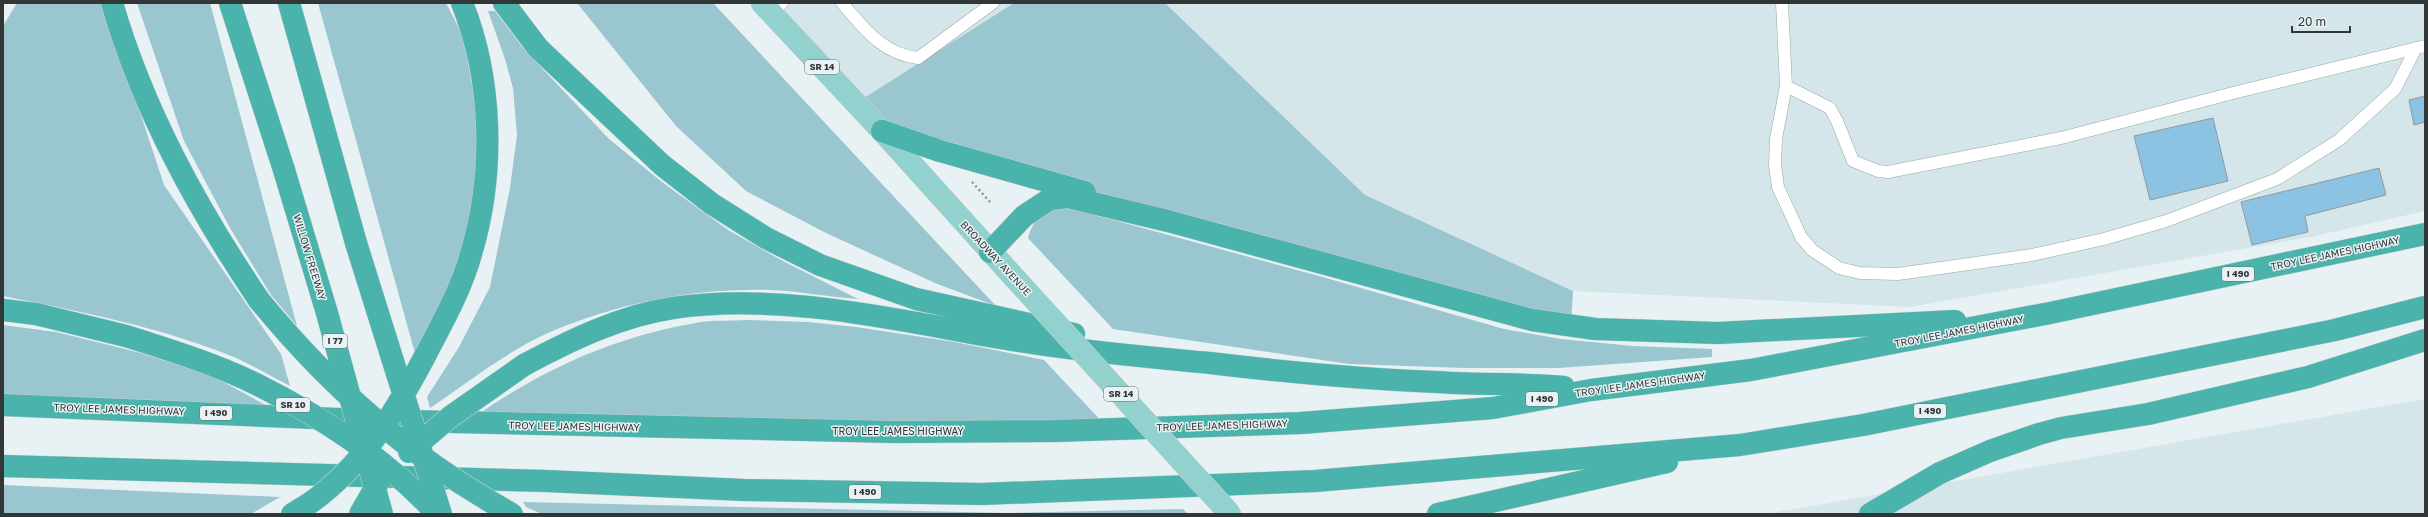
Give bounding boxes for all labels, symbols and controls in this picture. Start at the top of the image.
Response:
scale bar [2292,8,2350,34]
text: 20 m [2298,14,2326,29]
road number: SR 14 [805,60,839,74]
street label: WILLOW FREEWAY [291,213,329,302]
street label: BROADWAY AVENUE [958,218,1034,298]
street label: TROY LEE JAMES HIGHWAY [2269,233,2401,273]
road number: I 490 [2222,267,2254,281]
street label: TROY LEE JAMES HIGHWAY [1893,312,2025,349]
road number: I 77 [323,334,347,348]
street label: TROY LEE JAMES HIGHWAY [1574,369,1707,399]
road number: SR 14 [1104,387,1138,401]
road number: I 490 [1526,392,1558,406]
road number: SR 10 [276,398,310,412]
street label: TROY LEE JAMES HIGHWAY [53,401,185,417]
road number: I 490 [1914,404,1946,418]
road number: I 490 [200,406,232,420]
street label: TROY LEE JAMES HIGHWAY [1156,417,1288,433]
street label: TROY LEE JAMES HIGHWAY [508,419,640,433]
street label: TROY LEE JAMES HIGHWAY [832,425,964,437]
road number: I 490 [849,485,881,499]

